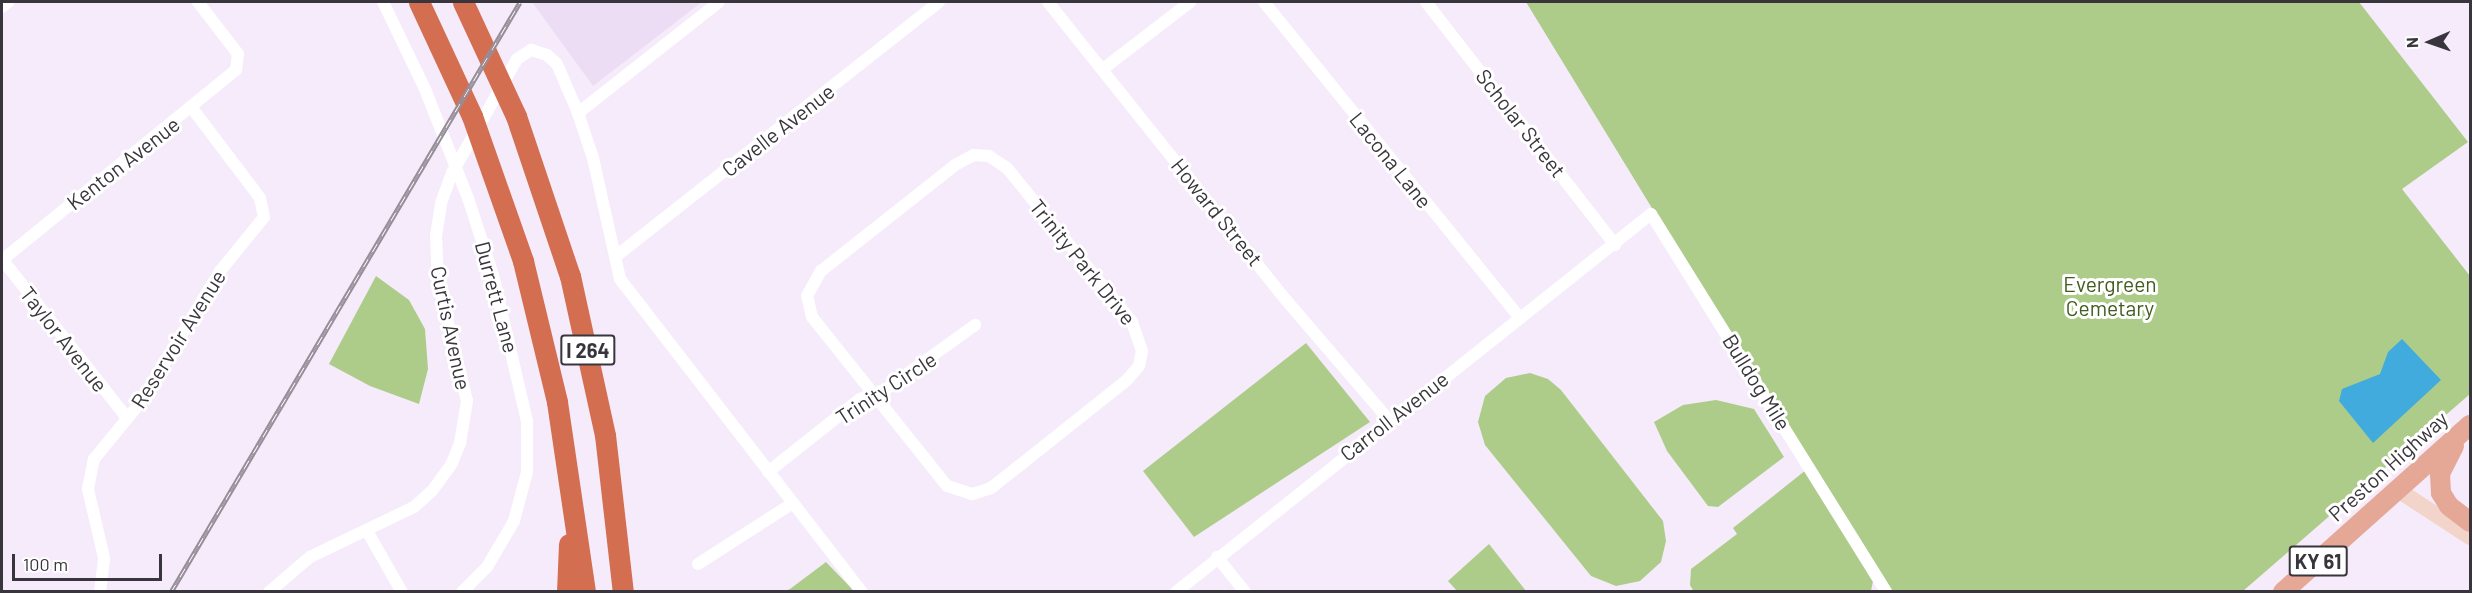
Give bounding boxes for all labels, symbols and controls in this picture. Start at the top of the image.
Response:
north arrow [2400,12,2460,72]
text: N [2402,37,2421,48]
street label: Scholar Street [1471,64,1571,182]
street label: Cavelle Avenue [717,78,839,182]
street label: Lacona Lane [1345,107,1437,213]
street label: Kenton Avenue [62,111,184,215]
street label: Howard Street [1166,153,1268,271]
street label: Trinity Park Drive [1025,194,1141,330]
street label: Durrett Lane [470,238,524,356]
street label: Curtis Avenue [426,264,476,392]
street label: Reservoir Avenue [125,265,231,413]
park label: Evergreen Cemetary [2063,271,2157,321]
street label: Taylor Avenue [15,281,113,397]
street label: Bulldog Mile [1718,329,1796,435]
road number: I 264 [560,333,616,367]
street label: Trinity Circle [831,346,941,430]
street label: Carroll Avenue [1335,366,1453,466]
street label: Preston Highway [2323,406,2453,526]
scale bar [15,542,165,580]
road number: KY 61 [2288,544,2348,578]
text: 100 m [23,553,68,575]

